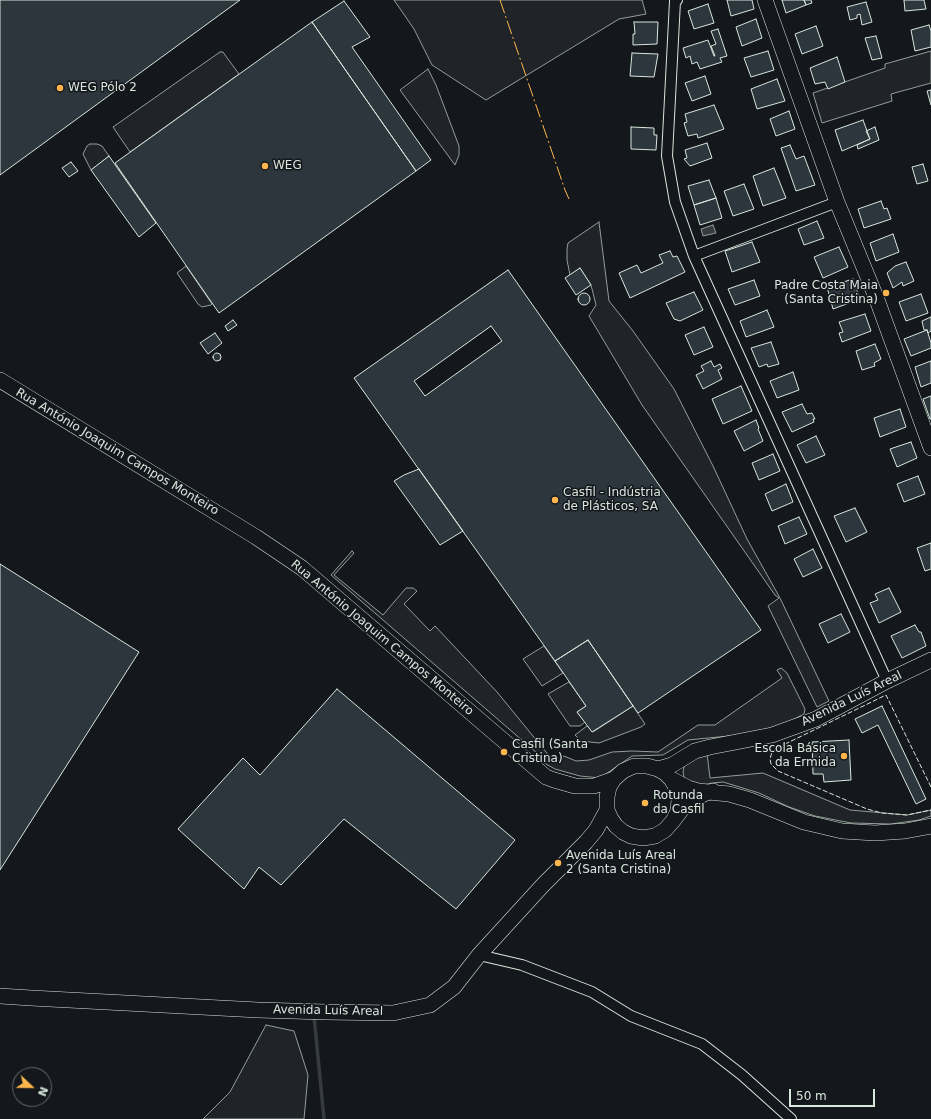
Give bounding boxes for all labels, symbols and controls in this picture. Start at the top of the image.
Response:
place label: WEG Pólo 2 [68,81,137,95]
marker: WEG Pólo 2 [55,83,65,93]
place label: WEG [273,159,302,173]
marker: WEG [260,161,270,171]
place label: Padre Costa Maia (Santa Cristina) [774,279,878,307]
marker: Padre Costa Maia (Santa Cristina) [881,288,891,298]
street label: Rua António Joaquim Campos Monteiro [13,386,221,518]
place label: Casfil - Indústria de Plásticos, SA [563,486,661,514]
marker: Casfil - Indústria de Plásticos, SA [550,495,560,505]
street label: Rua António Joaquim Campos Monteiro [288,557,476,719]
street label: Avenida Luís Areal [799,668,905,730]
place label: Casfil (Santa Cristina) [512,738,588,766]
place label: Escola Básica da Ermida [755,742,836,770]
marker: Casfil (Santa Cristina) [499,747,509,757]
marker: Escola Básica da Ermida [839,751,849,761]
place label: Rotunda da Casfil [653,789,705,817]
marker: Rotunda da Casfil [640,798,650,808]
place label: Avenida Luís Areal 2 (Santa Cristina) [566,849,676,877]
marker: Avenida Luís Areal 2 (Santa Cristina) [553,858,563,868]
street label: Avenida Luís Areal [273,1003,383,1019]
north arrow [12,1067,52,1107]
scale bar [791,1081,877,1107]
text: N [35,1085,50,1098]
text: 50 m [796,1089,827,1103]

